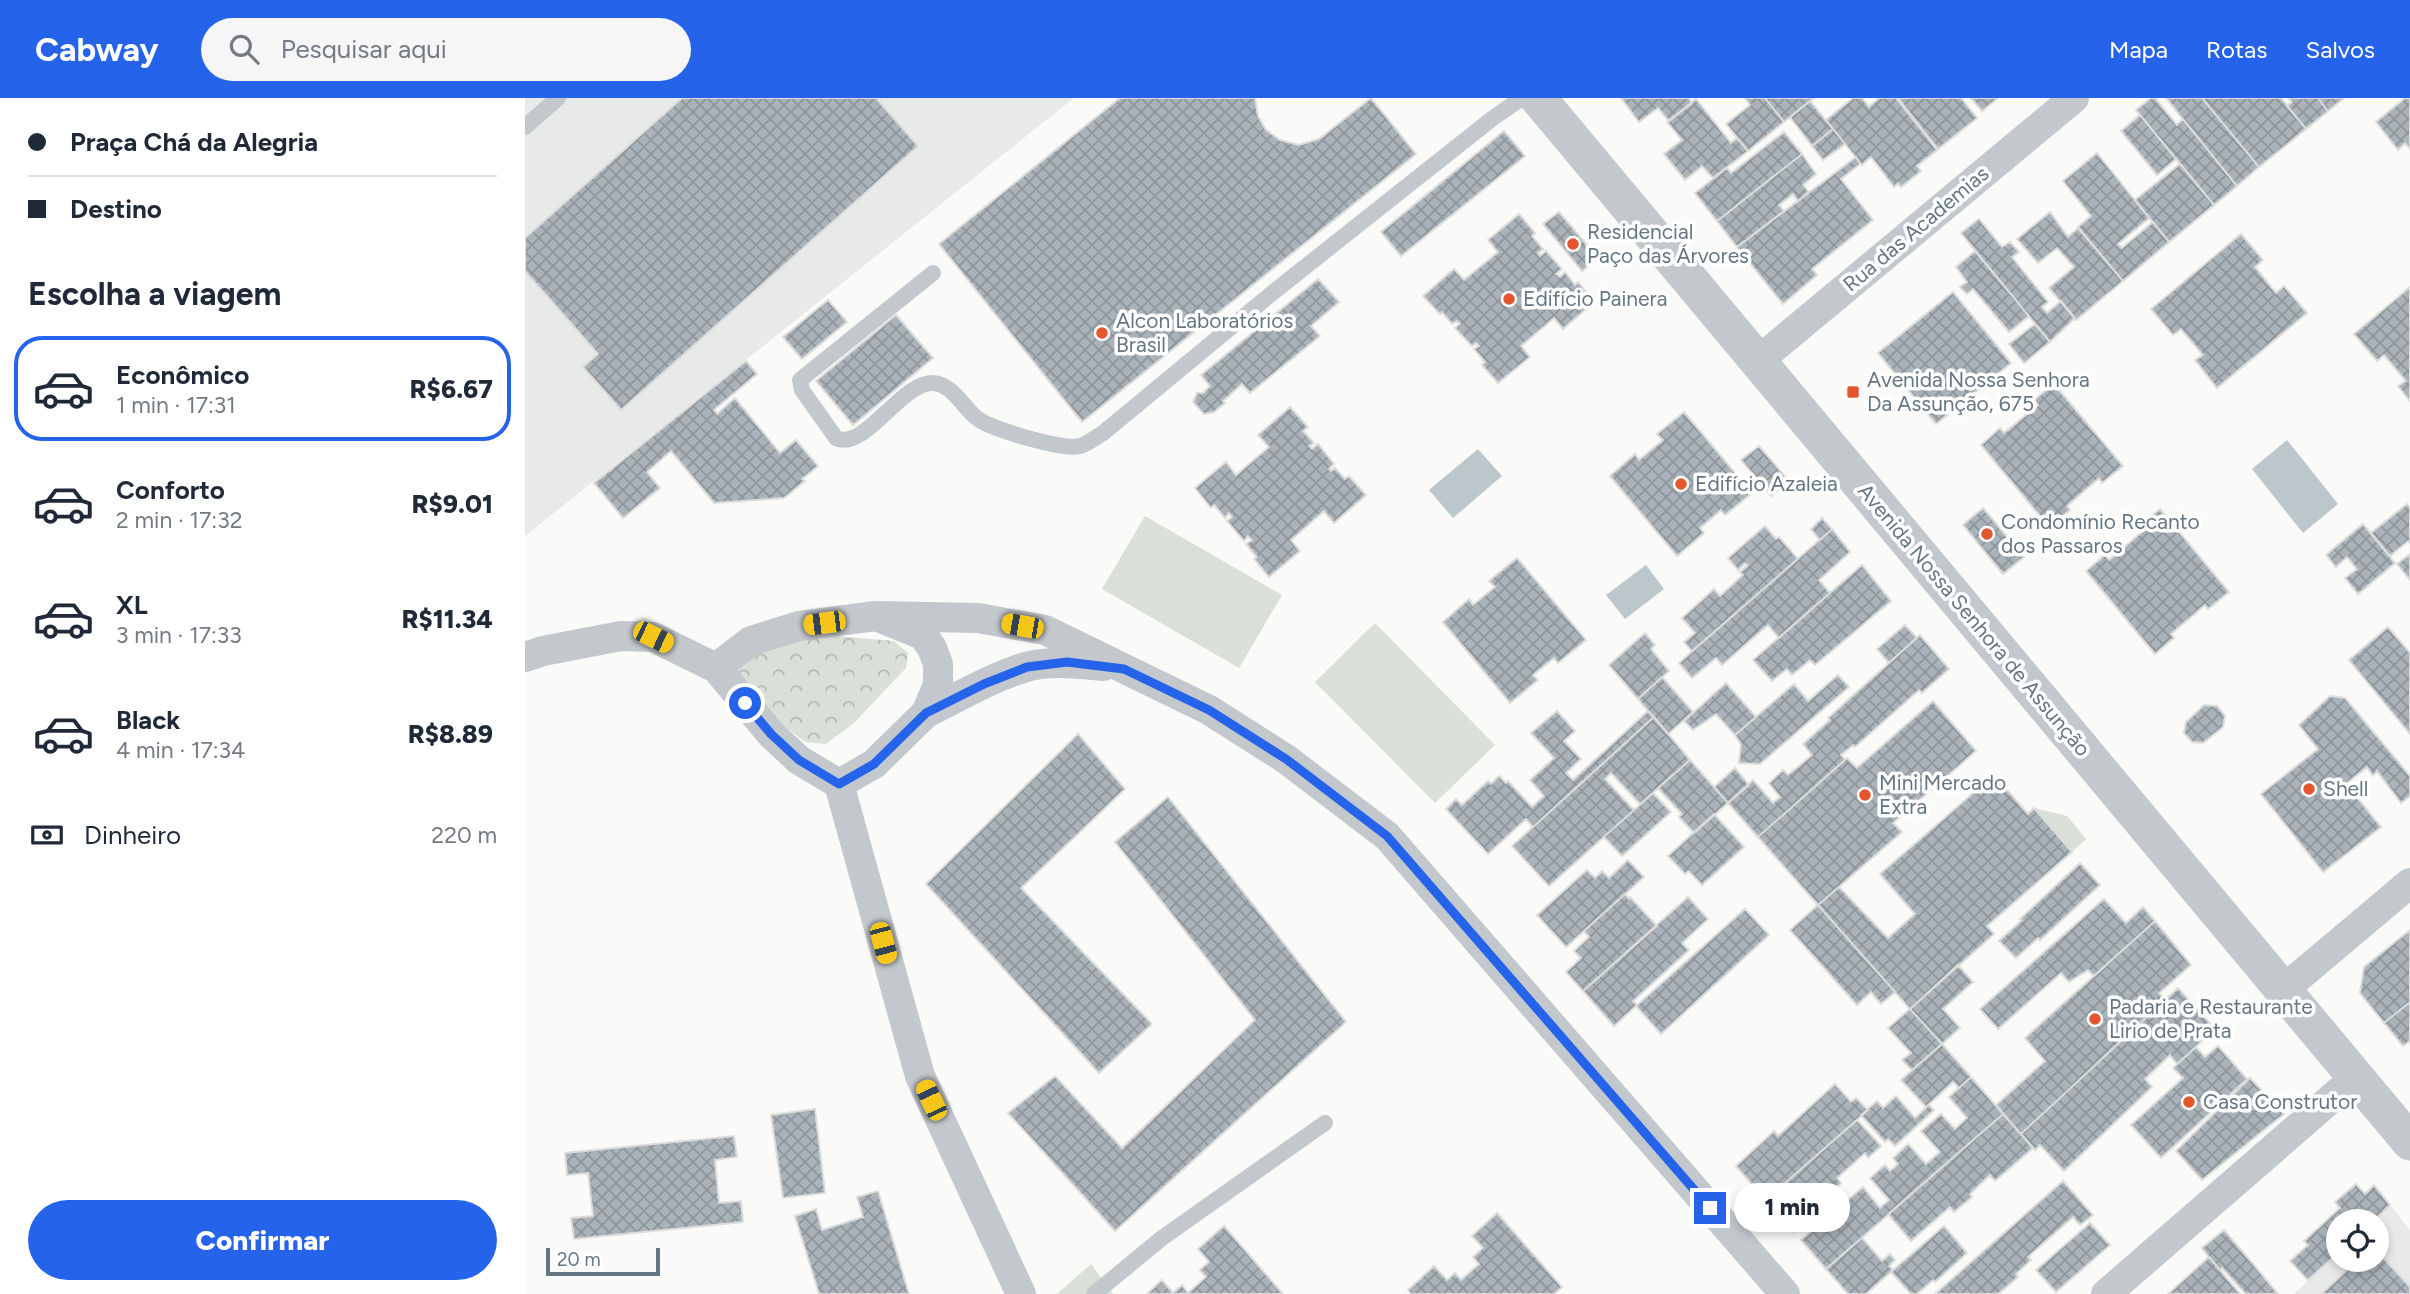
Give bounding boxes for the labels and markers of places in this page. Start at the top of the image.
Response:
place label: Residencial Paço das Árvores [1587,219,1749,268]
marker: Residencial Paço das Árvores [1565,236,1581,252]
place label: Edifício Painera [1523,286,1667,311]
marker: Edifício Painera [1501,291,1517,307]
place label: Alcon Laboratórios Brasil [1116,308,1293,357]
marker: Alcon Laboratórios Brasil [1094,325,1110,341]
place label: Avenida Nossa Senhora Da Assunção, 675 [1867,367,2090,416]
marker: Avenida Nossa Senhora Da Assunção, 675 [1845,384,1861,400]
place label: Edifício Azaleia [1695,471,1838,496]
marker: Edifício Azaleia [1673,476,1689,492]
place label: Condomínio Recanto dos Passaros [2001,509,2200,558]
marker: Condomínio Recanto dos Passaros [1979,526,1995,542]
place label: Mini Mercado Extra [1879,770,2006,819]
place label: Shell [2323,776,2368,801]
marker: Shell [2301,781,2317,797]
marker: Mini Mercado Extra [1857,787,1873,803]
place label: Padaria e Restaurante Lirio de Prata [2109,994,2313,1043]
marker: Padaria e Restaurante Lirio de Prata [2087,1011,2103,1027]
place label: Casa Construtor [2203,1089,2357,1114]
marker: Casa Construtor [2181,1094,2197,1110]

